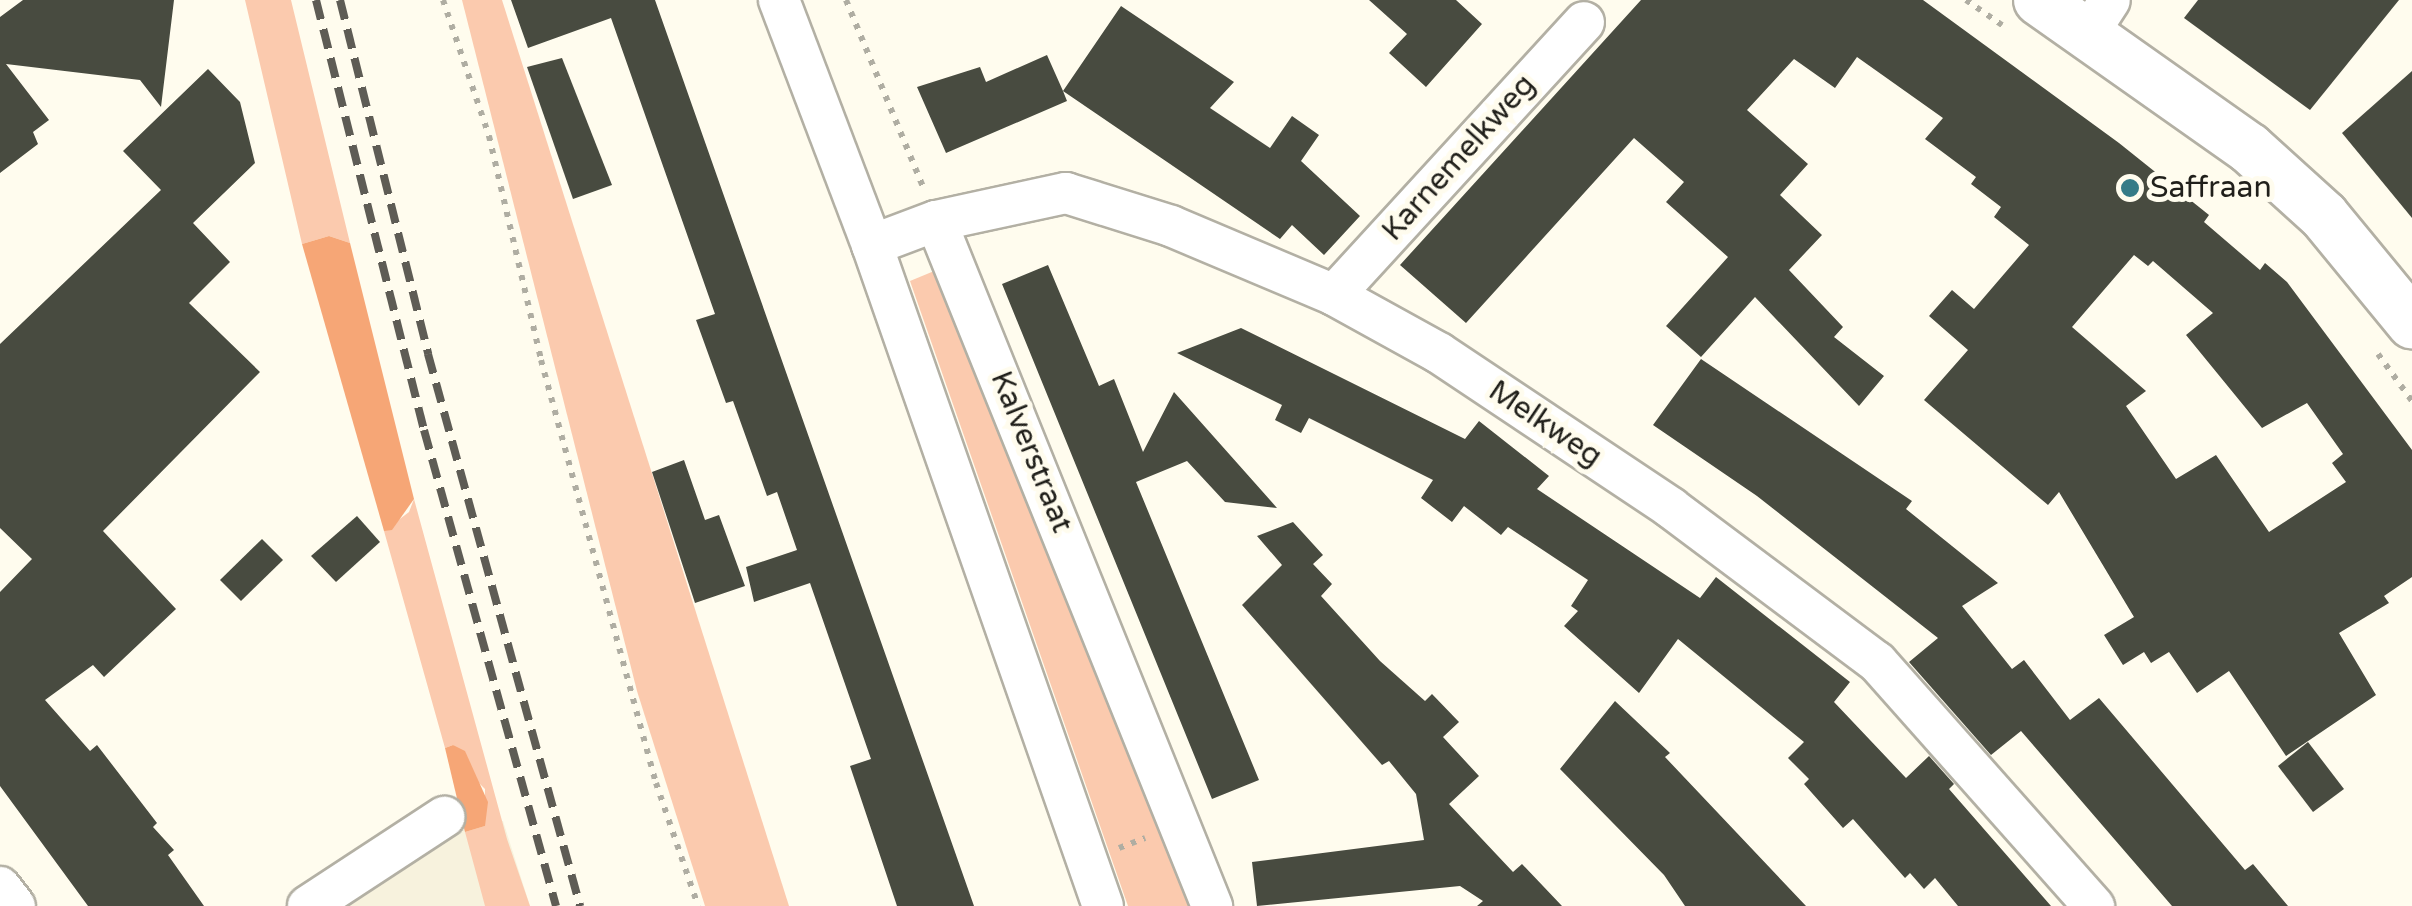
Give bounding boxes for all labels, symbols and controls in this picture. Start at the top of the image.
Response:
street label: Karnemelkweg [1375,67,1543,249]
place label: Saffraan [2150,170,2272,206]
marker: Saffraan [2119,177,2141,199]
street label: Kalverstraat [982,366,1080,538]
street label: Melkweg [1482,373,1608,475]

